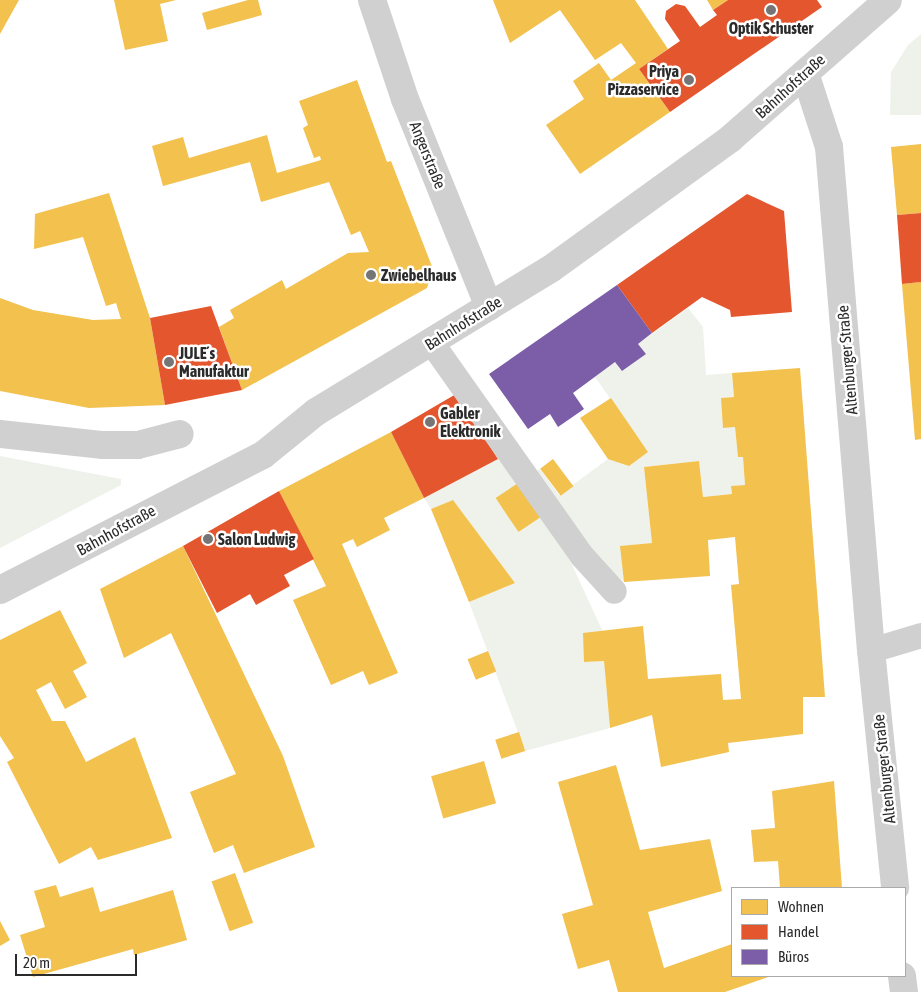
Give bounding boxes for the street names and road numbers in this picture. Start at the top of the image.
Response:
street label: Bahnhofstraße [751,50,829,122]
street label: Angerstraße [406,118,450,192]
street label: Bahnhofstraße [421,292,505,354]
street label: Altenburger Straße [833,304,861,416]
street label: Bahnhofstraße [73,500,159,560]
street label: Altenburger Straße [869,713,899,825]

